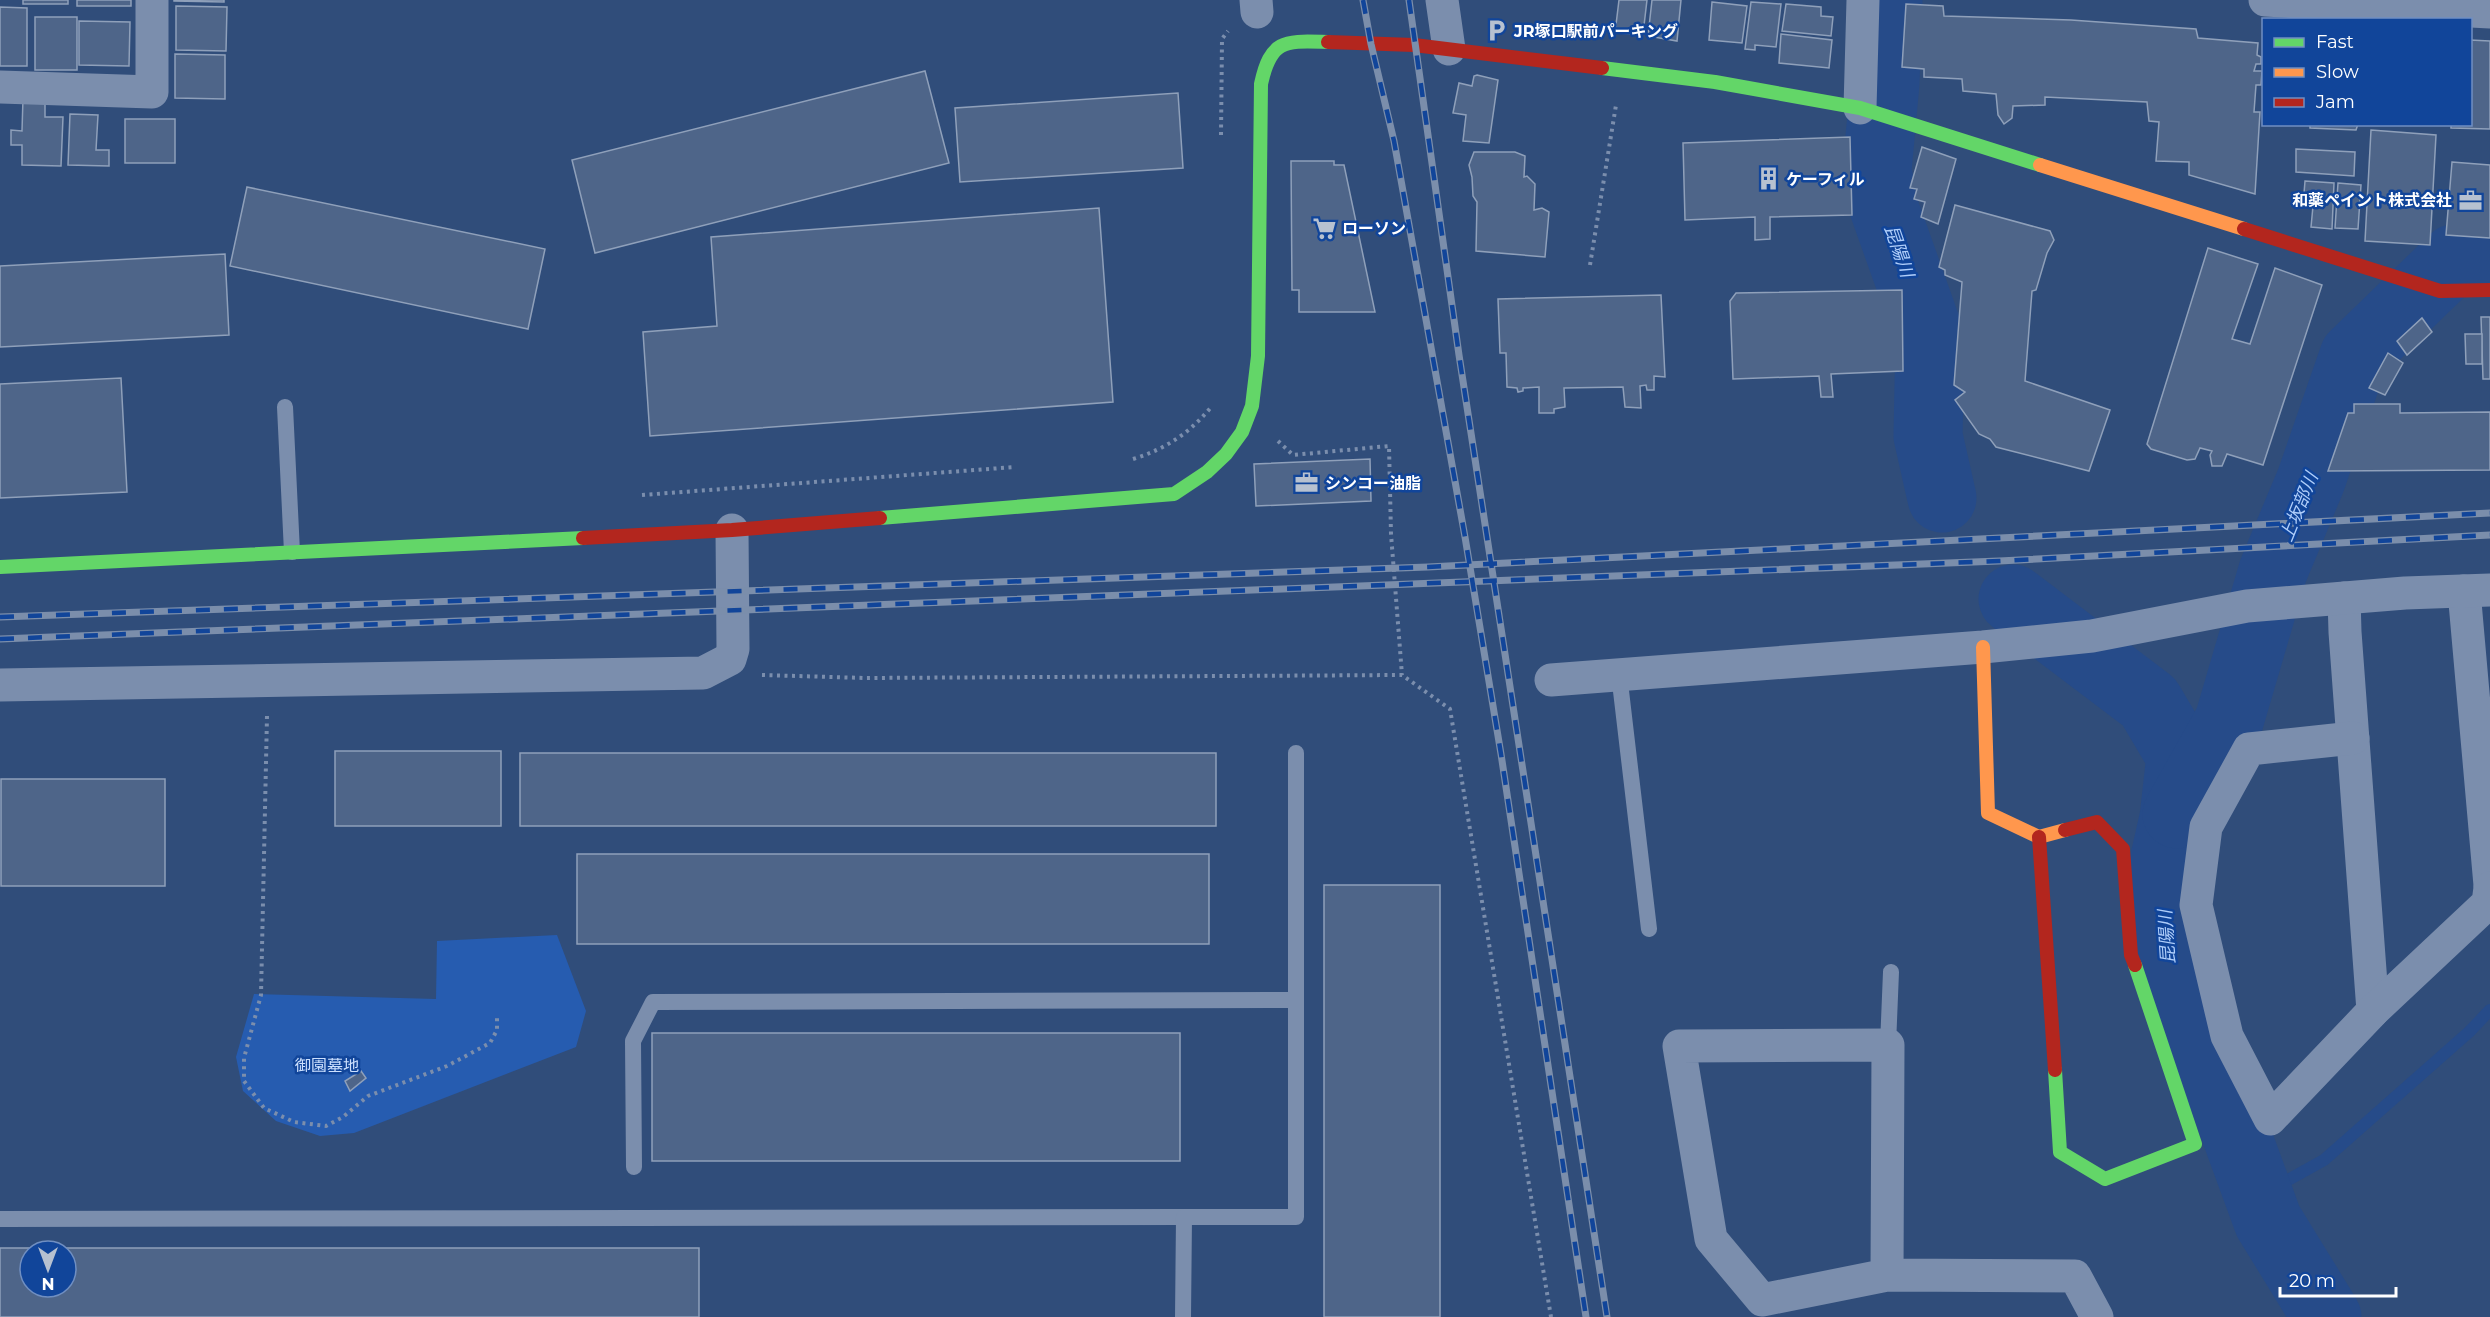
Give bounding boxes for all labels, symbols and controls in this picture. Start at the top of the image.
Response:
parking icon: JR塚口駅前パーキング [1483,18,1509,44]
legend [2262,18,2472,126]
place label: JR塚口駅前パーキング [1513,22,1678,41]
text: Fast [2316,31,2354,53]
text: Slow [2316,61,2359,83]
text: Jam [2315,91,2355,113]
building icon: ケーフィル [1755,166,1781,192]
place label: ケーフィル [1786,170,1865,189]
office icon: 和薬ペイント株式会社 [2457,187,2483,213]
place label: 和薬ペイント株式会社 [2292,191,2452,210]
supermarket icon: ローソン [1311,215,1337,241]
place label: ローソン [1342,219,1406,238]
water label: 昆陽川 [1880,222,1919,282]
water label: 上坂部川 [2275,468,2323,544]
office icon: シンコー油脂 [1294,470,1320,496]
place label: シンコー油脂 [1325,474,1421,493]
water label: 昆陽川 [2154,907,2180,965]
park label: 御園墓地 [295,1056,359,1075]
north arrow [18,1239,78,1299]
scale bar [2280,1260,2396,1298]
text: 20 m [2289,1270,2335,1292]
text: N [42,1274,54,1293]

